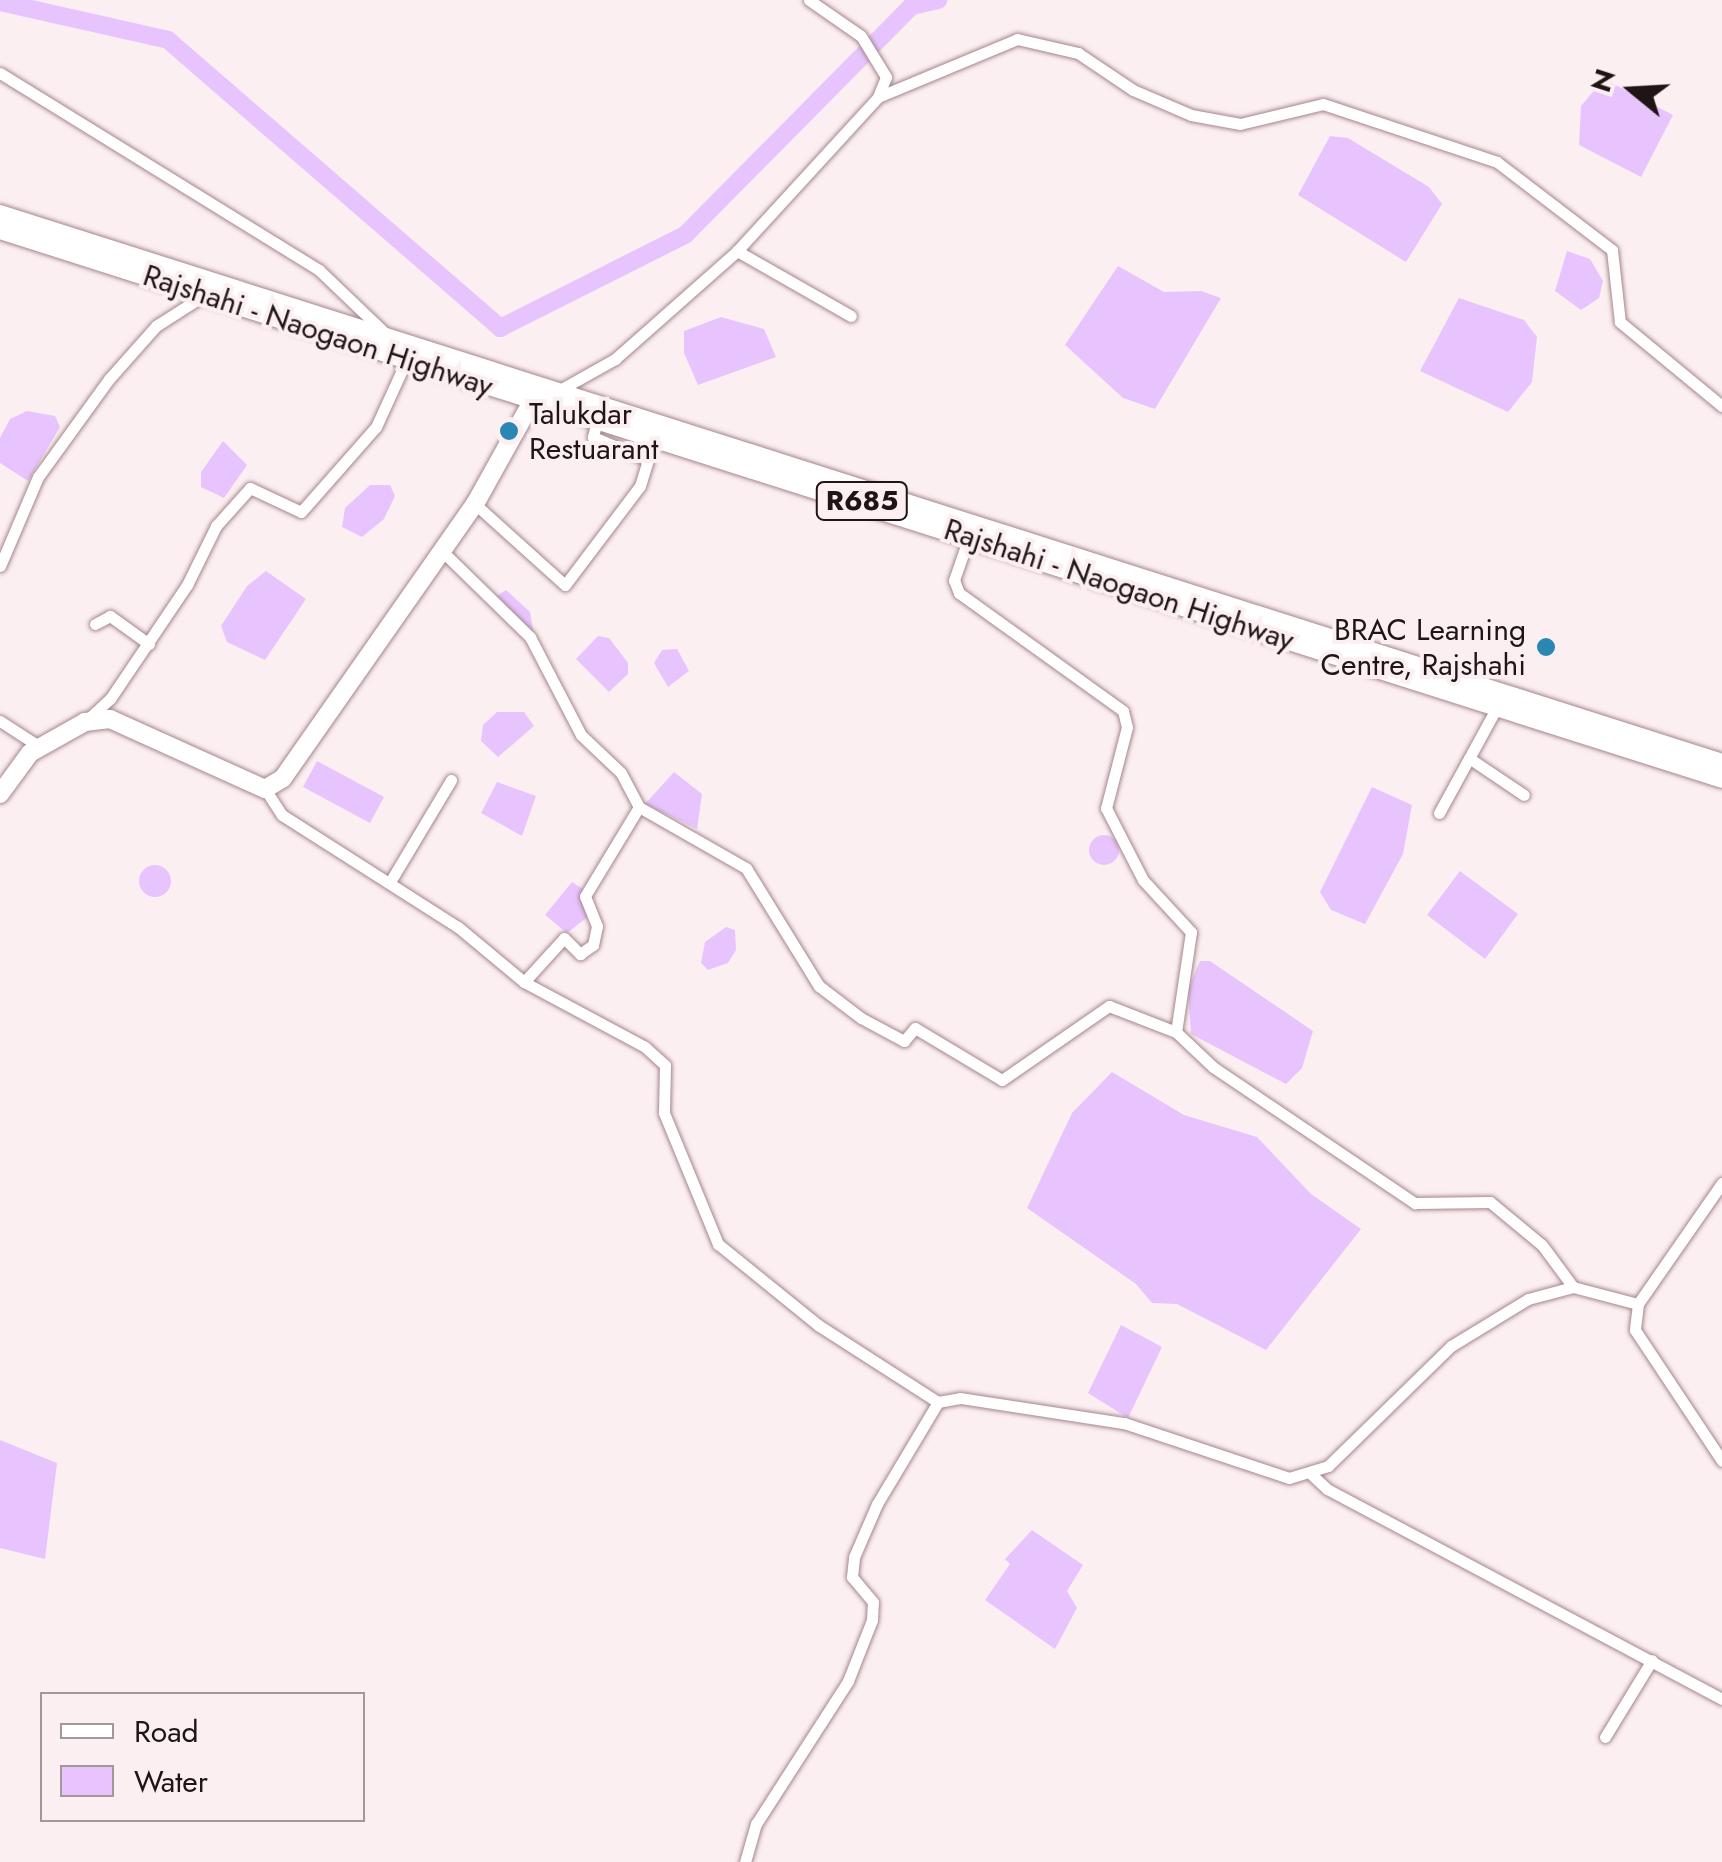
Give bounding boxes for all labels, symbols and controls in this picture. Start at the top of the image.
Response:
north arrow [1582,40,1682,140]
text: N [1580,64,1626,97]
street label: Rajshahi - Naogaon Highway [139,257,497,405]
place label: Talukdar Restuarant [529,396,658,466]
marker: Talukdar Restuarant [498,420,520,442]
road number: R685 [814,478,910,524]
street label: Rajshahi - Naogaon Highway [940,511,1298,659]
place label: BRAC Learning Centre, Rajshahi [1320,612,1526,682]
marker: BRAC Learning Centre, Rajshahi [1535,636,1557,658]
legend [40,1692,365,1822]
text: Road [134,1710,199,1753]
text: Water [134,1760,208,1803]

